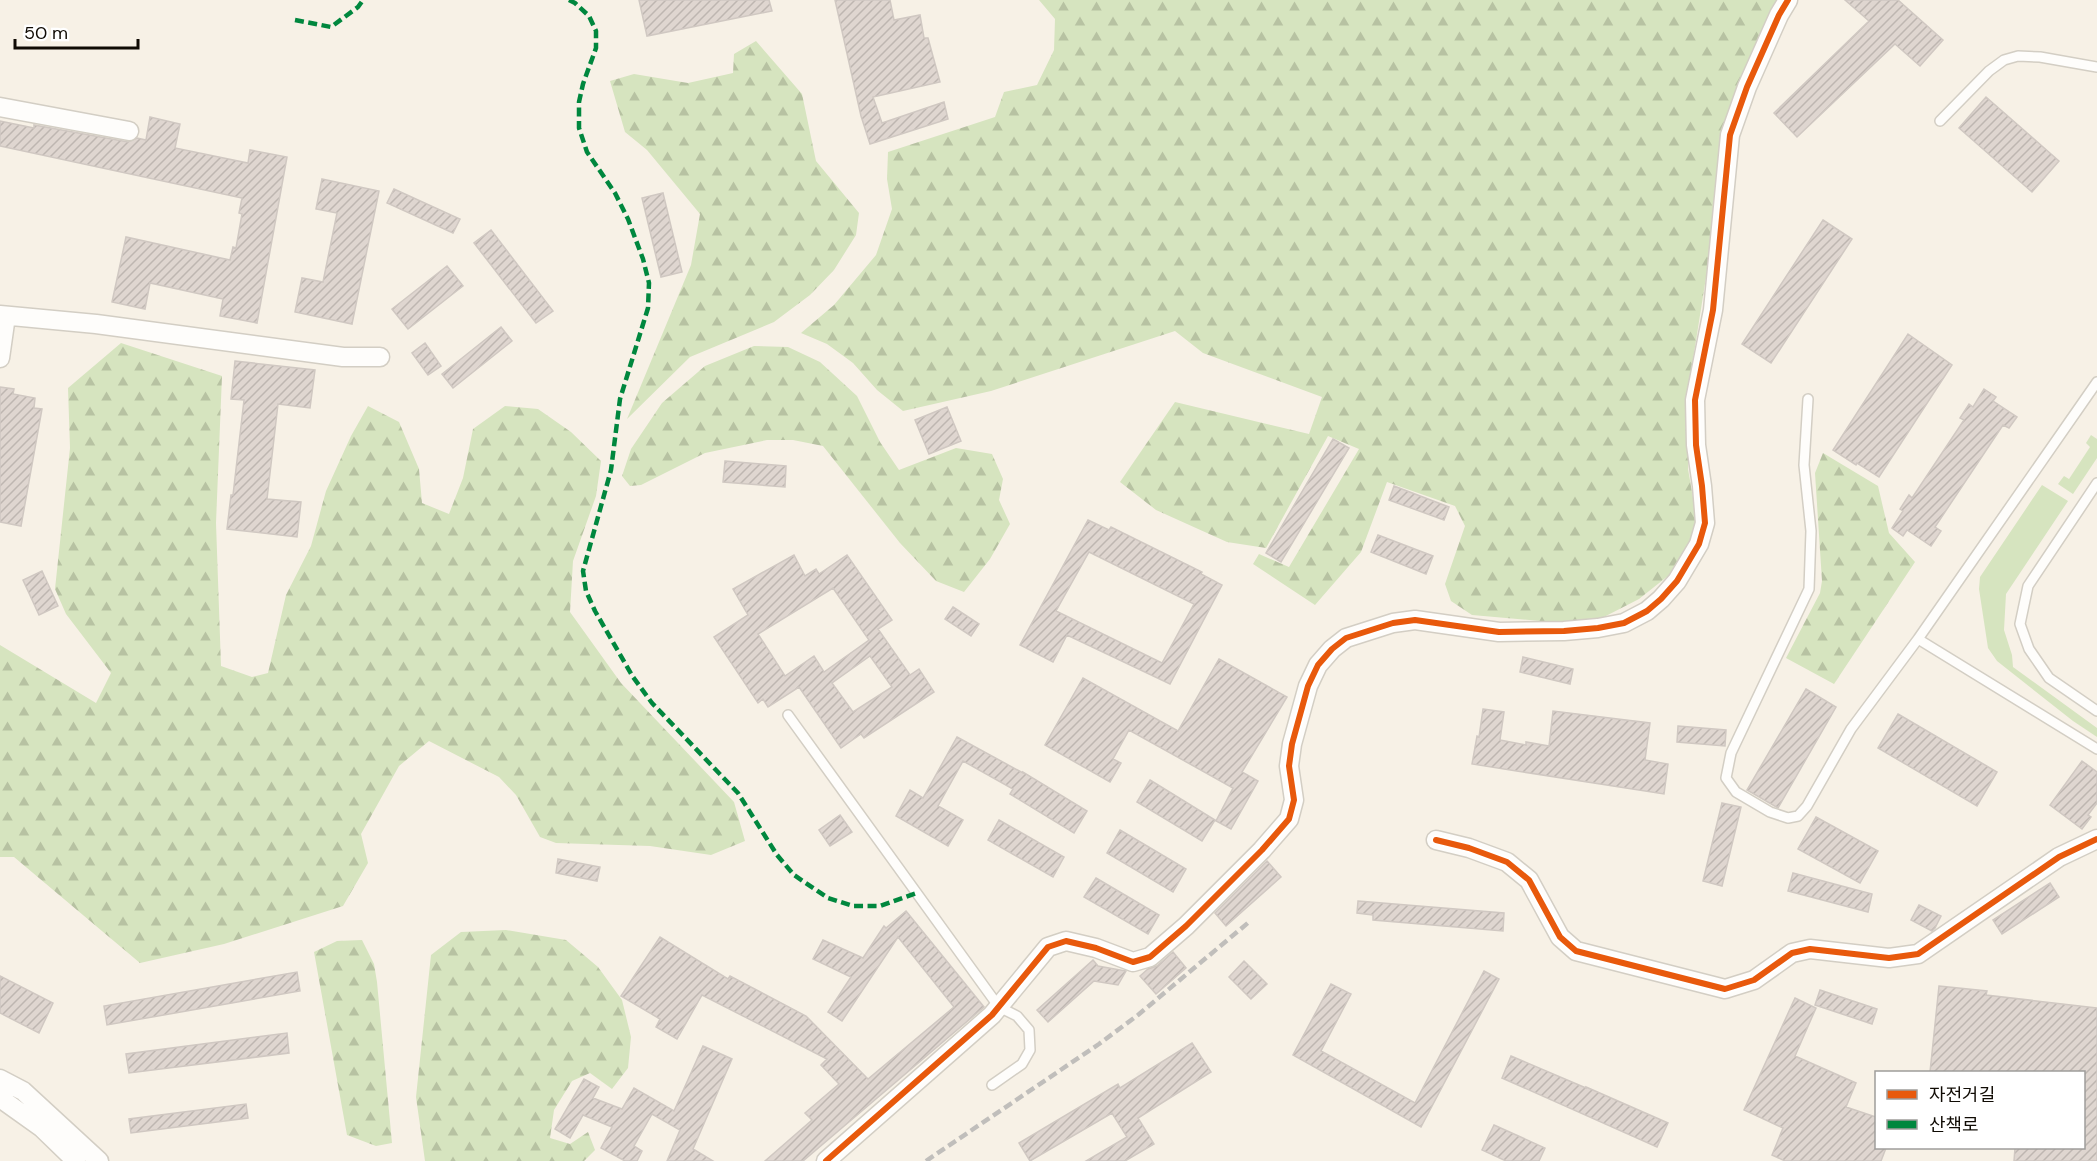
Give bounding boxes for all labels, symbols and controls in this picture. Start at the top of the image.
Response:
scale bar [15,12,138,50]
text: 50 m [24,21,68,45]
legend [1875,1071,2085,1149]
text: 자전거길 [1929,1083,1995,1107]
text: 산책로 [1929,1113,1979,1137]

